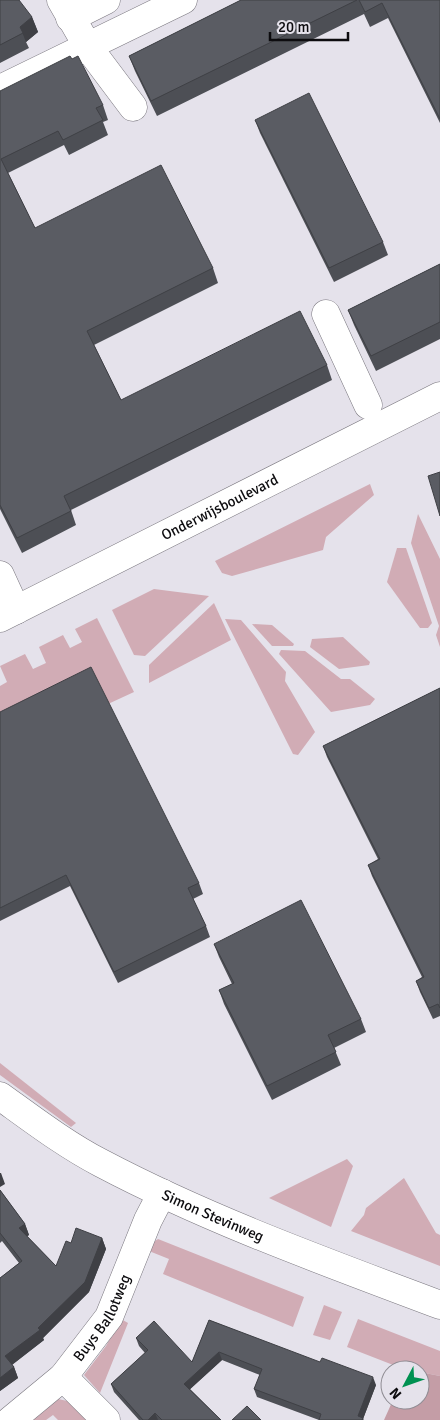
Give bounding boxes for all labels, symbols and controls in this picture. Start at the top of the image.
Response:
scale bar [270,10,348,42]
text: 20 m [278,18,309,36]
street label: Onderwijsboulevard [158,470,281,544]
street label: Simon Stevinweg [159,1186,267,1246]
street label: Buys Ballotweg [69,1272,134,1365]
north arrow [380,1360,430,1410]
text: N [386,1384,405,1402]

